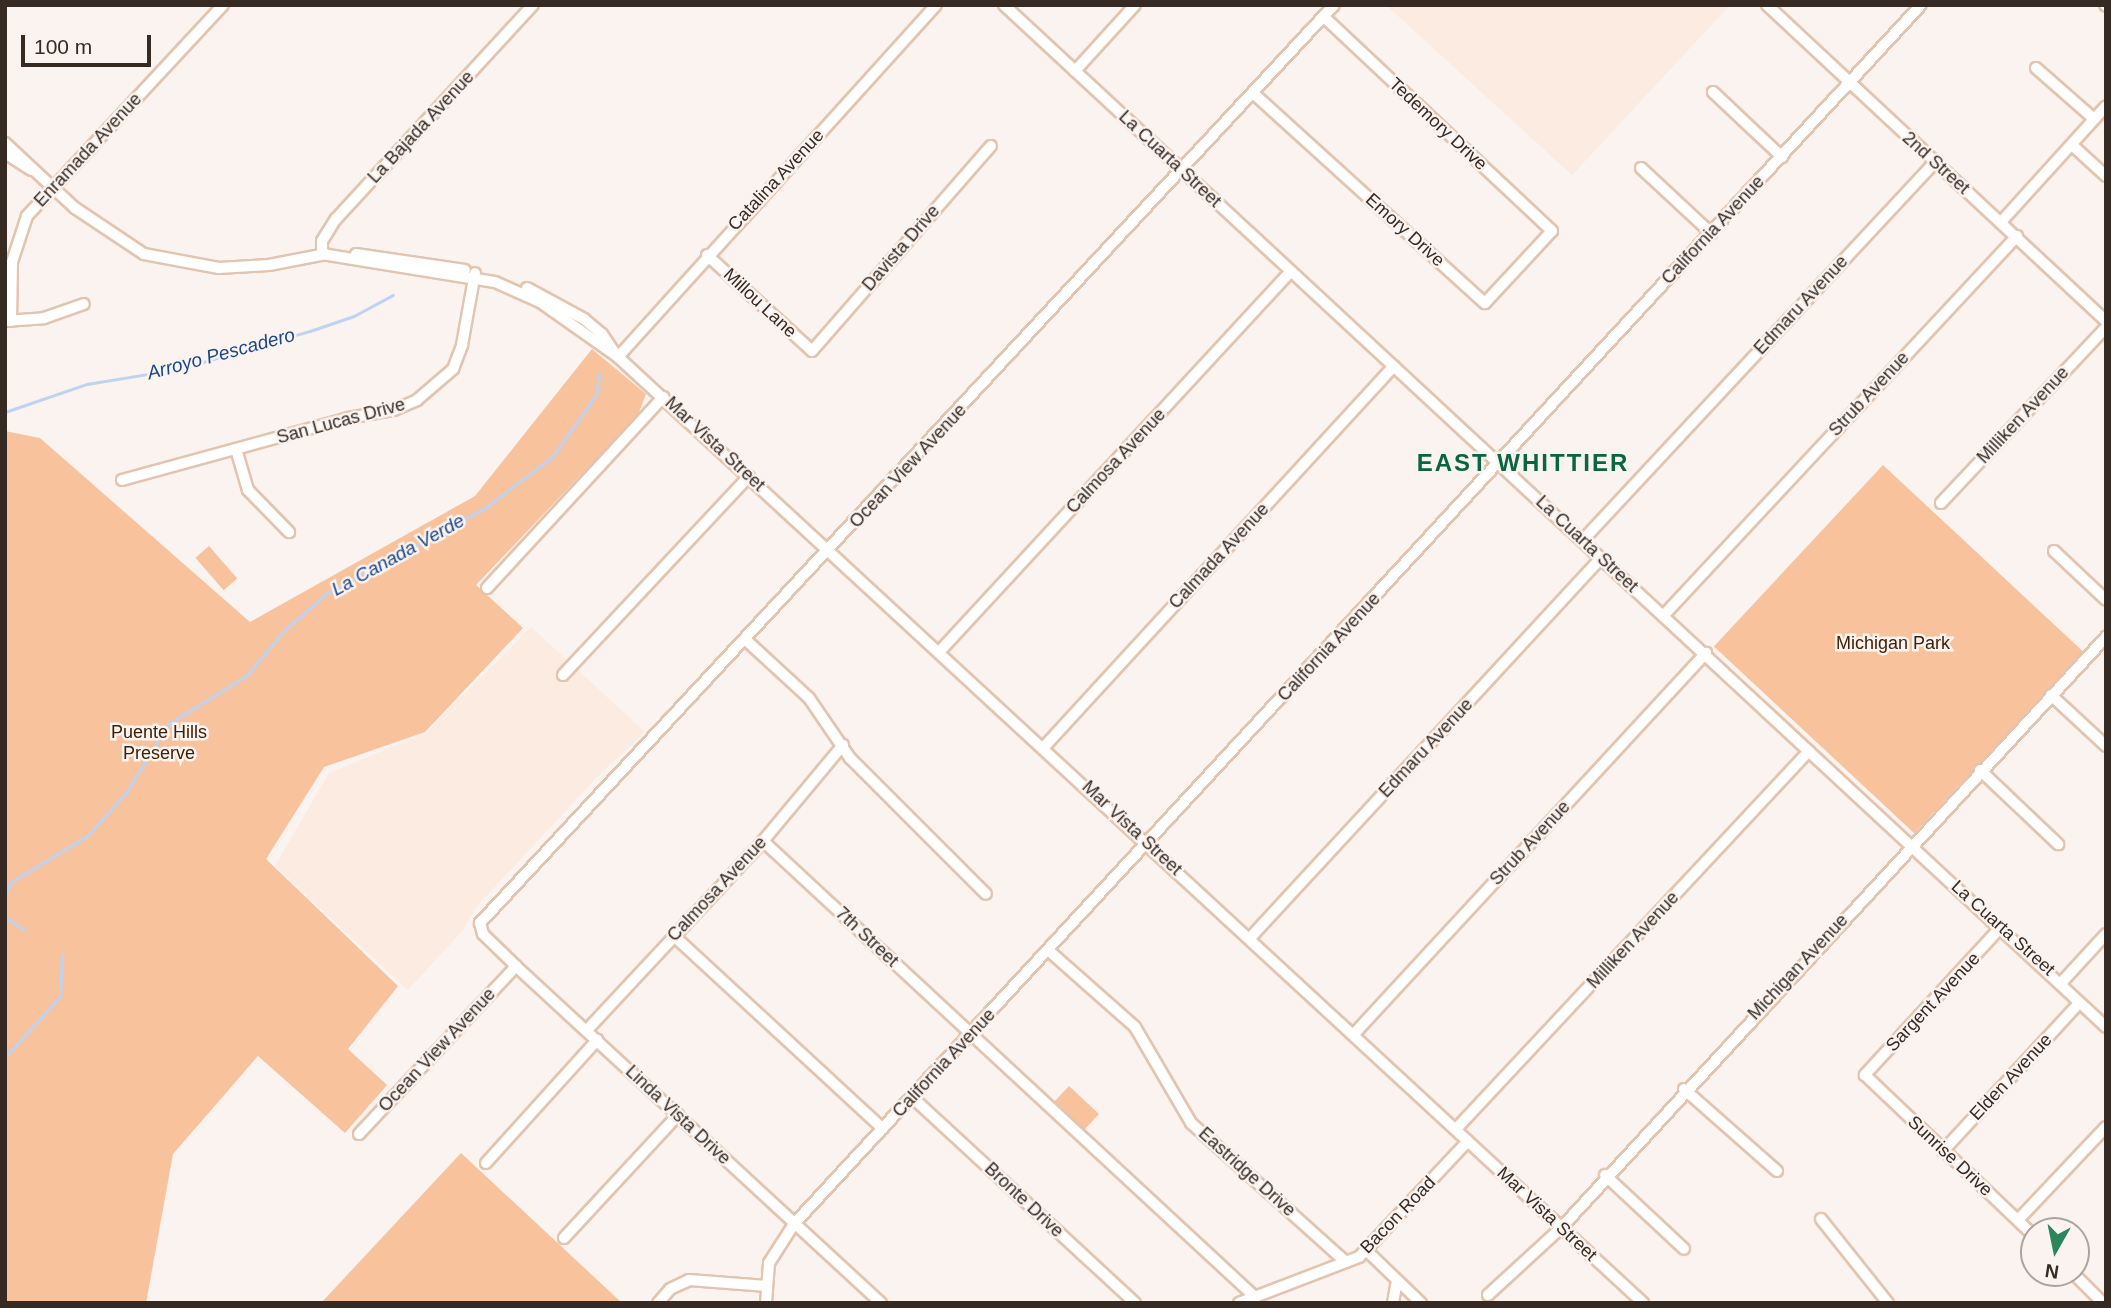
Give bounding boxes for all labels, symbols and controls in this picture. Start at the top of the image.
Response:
scale bar [24,21,154,65]
text: 100 m [34,35,92,58]
street label: La Bajada Avenue [363,66,479,188]
street label: Tedemory Drive [1385,73,1491,175]
street label: Enramada Avenue [29,88,147,212]
street label: La Cuarta Street [1114,106,1226,212]
street label: Catalina Avenue [723,124,829,236]
street label: 2nd Street [1898,127,1974,199]
street label: California Avenue [1657,171,1769,289]
street label: Emory Drive [1361,189,1449,271]
street label: Davista Drive [858,201,944,295]
street label: Edmaru Avenue [1749,251,1853,359]
street label: Millou Lane [719,264,801,342]
water label: Arroyo Pescadero [145,323,297,385]
street label: Strub Avenue [1824,347,1914,441]
street label: Milliken Avenue [1972,362,2074,468]
street label: Mar Vista Street [661,392,769,496]
street label: San Lucas Drive [274,393,408,449]
street label: Ocean View Avenue [845,399,971,533]
street label: Calmosa Avenue [1061,404,1171,518]
district label: EAST WHITTIER [1418,449,1628,477]
street label: La Cuarta Street [1531,491,1643,597]
street label: Calmada Avenue [1164,498,1274,614]
water label: La Canada Verde [328,509,468,601]
street label: California Avenue [1273,588,1385,706]
park label: Michigan Park [1836,632,1950,654]
street label: Edmaru Avenue [1374,694,1478,802]
park label: Puente Hills Preserve [111,722,207,764]
street label: Mar Vista Street [1078,776,1186,880]
street label: Strub Avenue [1485,796,1575,890]
street label: Calmosa Avenue [662,832,772,946]
street label: La Cuarta Street [1947,876,2059,980]
street label: Milliken Avenue [1582,887,1684,993]
street label: 7th Street [831,902,903,972]
street label: Michigan Avenue [1743,909,1853,1025]
street label: Sargent Avenue [1881,948,1985,1056]
street label: Ocean View Avenue [374,983,500,1117]
street label: California Avenue [888,1004,1000,1122]
street label: Elden Avenue [1965,1029,2057,1125]
street label: Linda Vista Drive [621,1061,735,1169]
street label: Sunrise Drive [1903,1111,1997,1201]
street label: Eastridge Drive [1194,1123,1300,1221]
street label: Bronte Drive [980,1158,1068,1242]
street label: Mar Vista Street [1493,1162,1601,1266]
street label: Bacon Road [1356,1172,1440,1258]
north arrow [2020,1217,2090,1287]
text: N [2044,1260,2060,1283]

